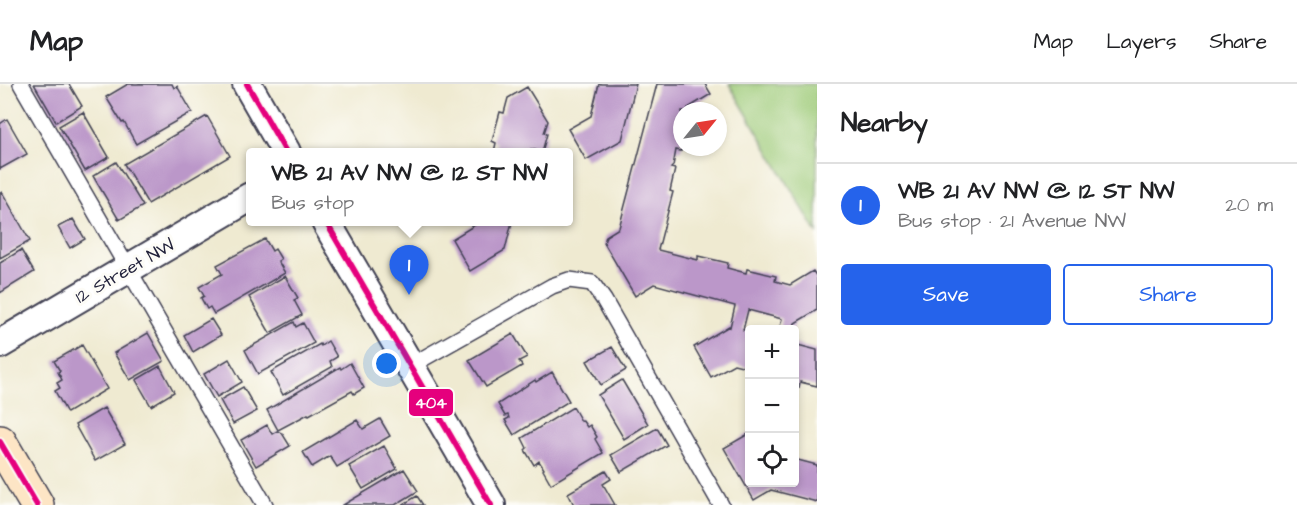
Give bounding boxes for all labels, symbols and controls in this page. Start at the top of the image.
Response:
text: Map [30,22,83,61]
text: Map [1033,27,1073,56]
text: Layers [1106,27,1176,56]
text: Share [1209,27,1267,56]
north arrow [673,102,727,156]
text: Nearby [841,105,928,141]
popup [246,148,573,226]
text: WB 21 AV NW @ 12 ST NW [271,158,548,189]
text: WB 21 AV NW @ 12 ST NW [898,176,1174,207]
text: Bus stop [271,189,354,217]
text: 1 [859,191,862,219]
text: 20 m [1225,191,1273,219]
text: Bus stop · 21 Avenue NW [898,207,1126,235]
street label: 12 Street NW [71,232,179,310]
pin: 1 [390,246,428,295]
button: Save [841,264,1051,325]
button: Share [1063,264,1273,325]
map controls [745,325,799,487]
button: + [745,325,799,379]
your location [372,349,401,378]
button: − [745,379,799,433]
line badge: 404 [408,388,454,417]
text: 404 [415,392,447,414]
button: locate [745,433,799,487]

